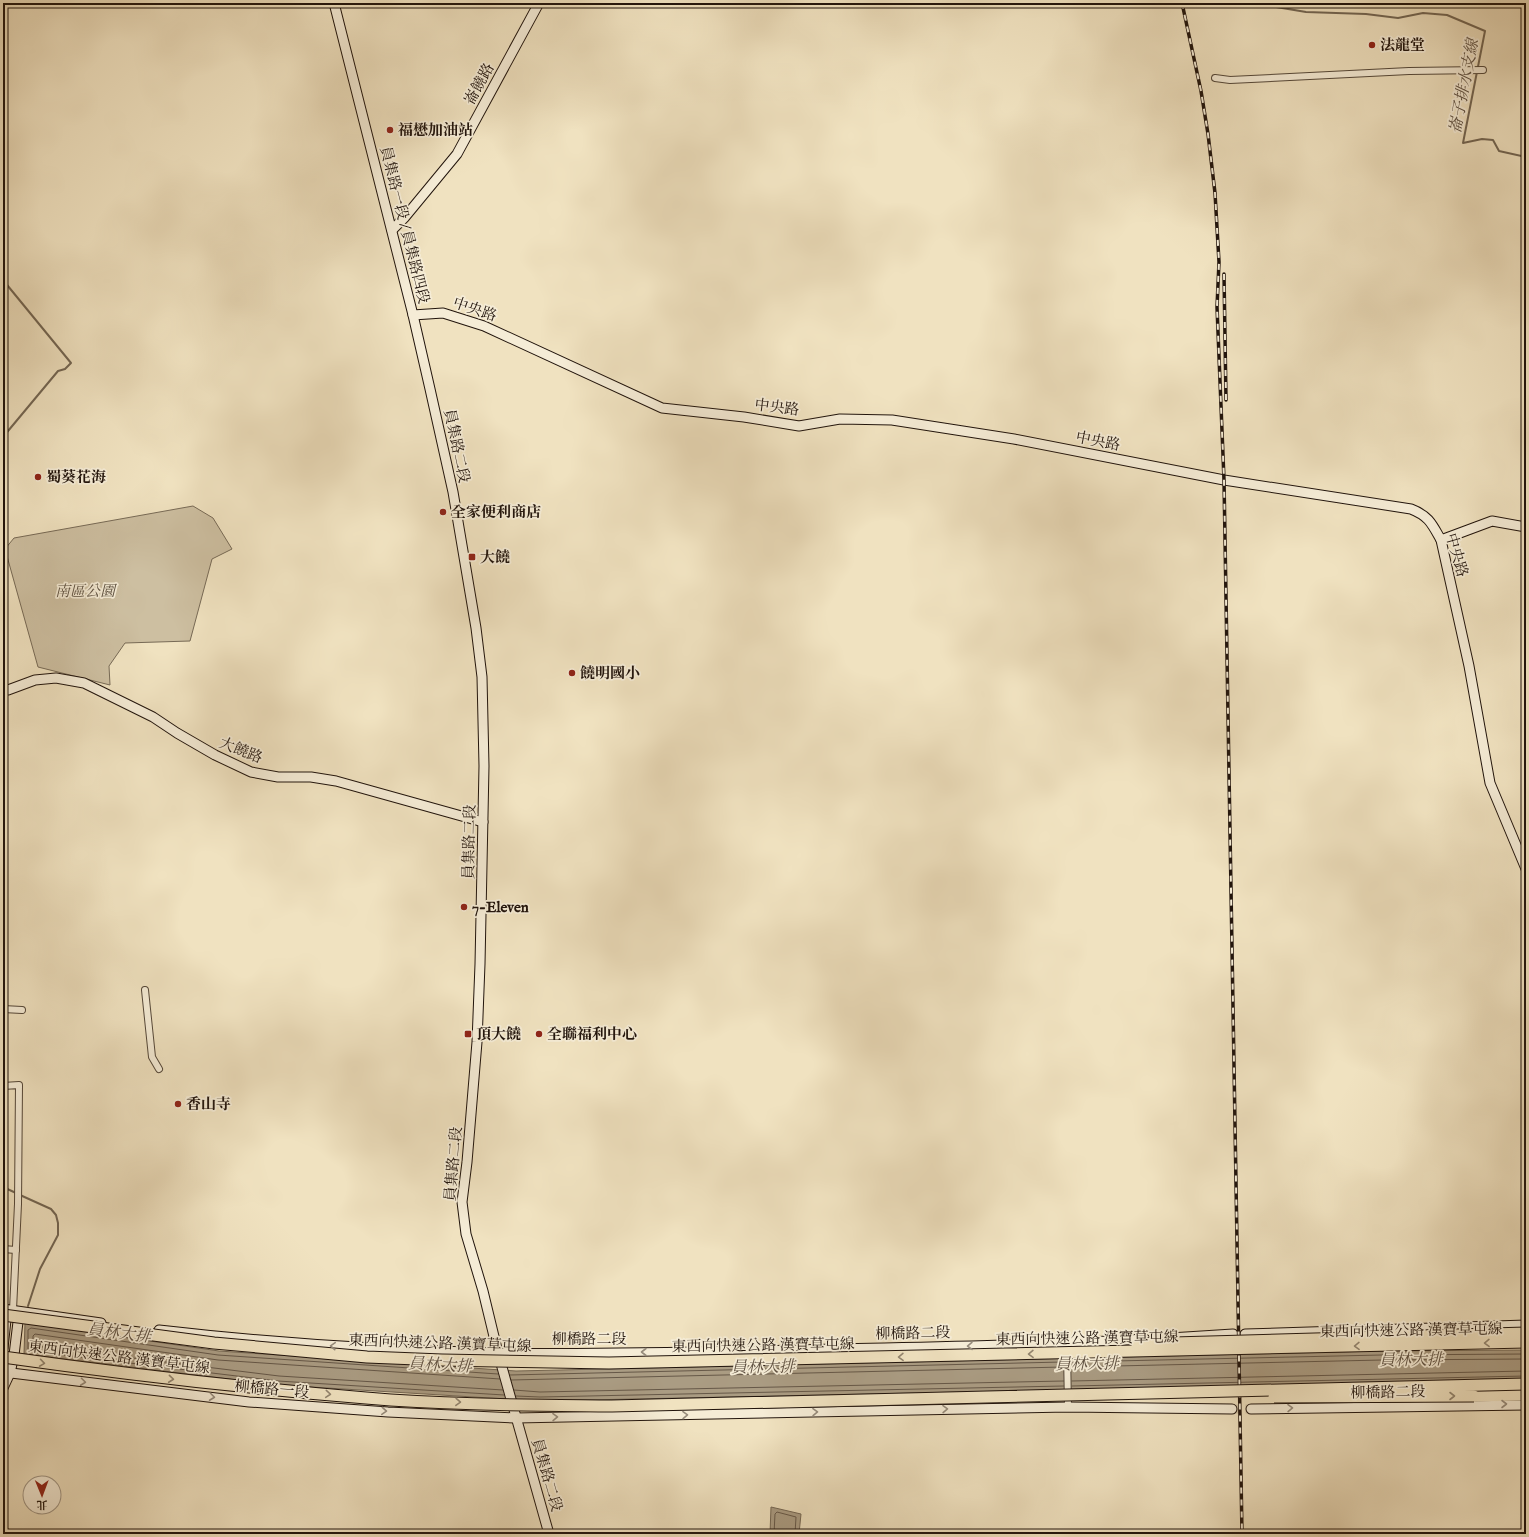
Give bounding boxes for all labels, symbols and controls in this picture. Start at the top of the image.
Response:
water label: 崙子排水支線 [1446,35,1484,135]
place label: 法龍堂 [1380,36,1425,55]
marker: 法龍堂 [1367,40,1377,50]
street label: 崙饒路 [460,60,499,109]
place label: 福懋加油站 [398,121,473,140]
marker: 福懋加油站 [385,125,395,135]
street label: 員集路一段 / 員集路四段 [376,144,433,306]
street label: 中央路 [450,293,499,326]
street label: 中央路 [753,395,800,420]
street label: 員集路二段 [439,407,474,485]
street label: 中央路 [1074,428,1122,455]
place label: 蜀葵花海 [46,468,106,487]
marker: 蜀葵花海 [33,472,43,482]
place label: 全家便利商店 [451,503,541,522]
marker: 全家便利商店 [438,507,448,517]
street label: 中央路 [1441,531,1472,579]
place label: 大饒 [480,548,510,567]
marker: 大饒 [467,552,477,562]
park label: 南區公園 [55,582,117,601]
place label: 饒明國小 [580,664,640,683]
marker: 饒明國小 [567,668,577,678]
street label: 大饒路 [216,733,265,768]
street label: 員集路二段 [459,804,480,880]
place label: 7-Eleven [472,898,529,917]
marker: 7-Eleven [459,902,469,912]
place label: 頂大饒 [476,1025,521,1044]
place label: 全聯福利中心 [547,1025,637,1044]
marker: 頂大饒 [463,1029,473,1039]
marker: 全聯福利中心 [534,1029,544,1039]
place label: 香山寺 [186,1095,231,1114]
marker: 香山寺 [173,1099,183,1109]
street label: 員集路二段 [441,1126,466,1202]
street label: 東西向快速公路 漢寶草屯線 [1319,1319,1503,1342]
water label: 員林大排 [86,1320,154,1348]
street label: 柳橋路二段 [875,1323,951,1344]
street label: 東西向快速公路 漢寶草屯線 [995,1327,1179,1350]
street label: 柳橋路二段 [551,1330,627,1349]
street label: 東西向快速公路 漢寶草屯線 [348,1331,532,1356]
street label: 東西向快速公路 漢寶草屯線 [671,1334,855,1357]
street label: 東西向快速公路 漢寶草屯線 [27,1337,211,1378]
one-way arrow [1484,1339,1490,1347]
one-way arrow [330,1341,336,1350]
one-way arrow [967,1342,973,1350]
one-way arrow [1354,1342,1360,1350]
one-way arrow [641,1348,647,1356]
one-way arrow [1028,1350,1034,1358]
water label: 員林大排 [1379,1350,1445,1372]
one-way arrow [898,1353,904,1361]
water label: 員林大排 [407,1354,474,1378]
water label: 員林大排 [1055,1354,1121,1376]
water label: 員林大排 [731,1357,797,1379]
one-way arrow [39,1358,45,1367]
one-way arrow [168,1374,174,1383]
one-way arrow [80,1377,86,1386]
street label: 柳橋路一段 [234,1377,310,1402]
street label: 柳橋路二段 [1350,1382,1426,1403]
one-way arrow [325,1390,331,1399]
one-way arrow [209,1392,215,1401]
one-way arrow [1449,1392,1455,1400]
one-way arrow [455,1398,461,1407]
one-way arrow [1501,1400,1507,1409]
one-way arrow [1287,1404,1293,1412]
one-way arrow [942,1405,948,1414]
one-way arrow [381,1407,387,1416]
one-way arrow [812,1408,818,1416]
one-way arrow [682,1411,688,1419]
one-way arrow [552,1413,558,1422]
street label: 員集路二段 [527,1436,566,1514]
north arrow [22,1475,62,1515]
text: 北 [37,1497,48,1511]

